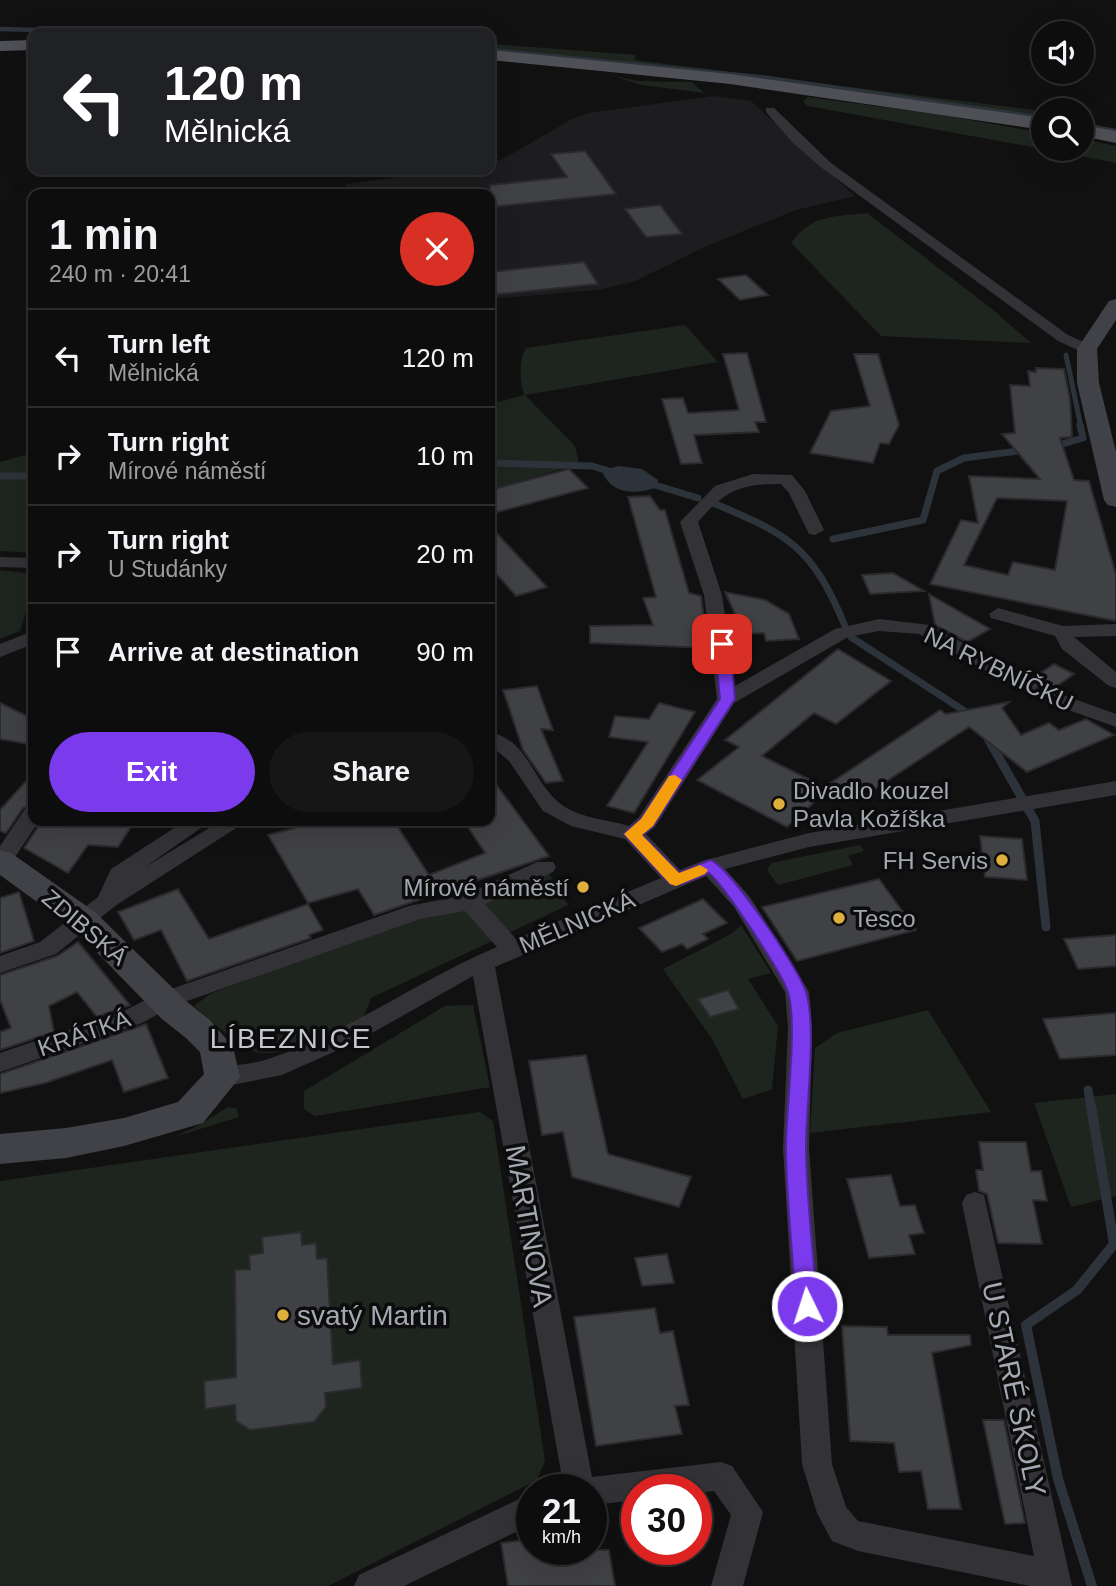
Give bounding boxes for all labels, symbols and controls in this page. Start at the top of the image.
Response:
map controls [1031,21,1094,161]
button: sound [1031,21,1094,84]
icon: left [49,56,140,147]
text: 120 m [164,56,303,110]
button: search [1031,98,1094,161]
text: Mělnická [164,113,290,149]
text: 1 min [49,211,159,258]
button: close [400,212,474,286]
text: 240 m · 20:41 [49,261,191,287]
text: Turn left [108,329,210,359]
icon: left [49,339,87,377]
text: 120 m [402,343,474,373]
text: Mělnická [108,360,199,386]
text: Turn right [108,427,229,457]
icon: right [49,437,87,475]
text: 10 m [416,441,474,471]
text: Mírové náměstí [108,458,267,484]
text: Turn right [108,525,229,555]
icon: right [49,535,87,573]
text: 20 m [416,539,474,569]
text: U Studánky [108,556,227,582]
pin [692,614,752,674]
street label: NA RYBNÍČKU [920,621,1078,717]
icon: arrive [703,625,741,663]
icon: arrive [49,633,87,671]
text: Arrive at destination [108,637,359,667]
text: 90 m [416,637,474,667]
button: Exit [49,732,255,812]
button: Share [269,732,474,812]
place label: Divadlo kouzel Pavla Kožíška [793,777,949,832]
marker: Divadlo kouzel Pavla Kožíška [771,796,787,812]
place label: FH Servis [883,847,988,874]
marker: FH Servis [994,852,1010,868]
place label: Mírové náměstí [404,874,569,901]
marker: Mírové náměstí [575,879,591,895]
street label: ZDIBSKÁ [37,884,133,970]
street label: MĚLNICKÁ [515,886,639,958]
place label: Tesco [853,905,916,932]
marker: Tesco [831,910,847,926]
street label: KRÁTKÁ [34,1005,134,1061]
district label: LÍBEZNICE [210,1023,372,1054]
street label: MARTINOVA [500,1143,559,1310]
position arrow [770,1269,844,1343]
street label: U STARÉ ŠKOLY [976,1279,1052,1499]
place label: svatý Martin [297,1300,448,1331]
marker: svatý Martin [275,1307,291,1323]
speed limit sign: 30 [621,1474,712,1565]
text: 21 [542,1491,581,1530]
text: km/h [542,1527,581,1547]

